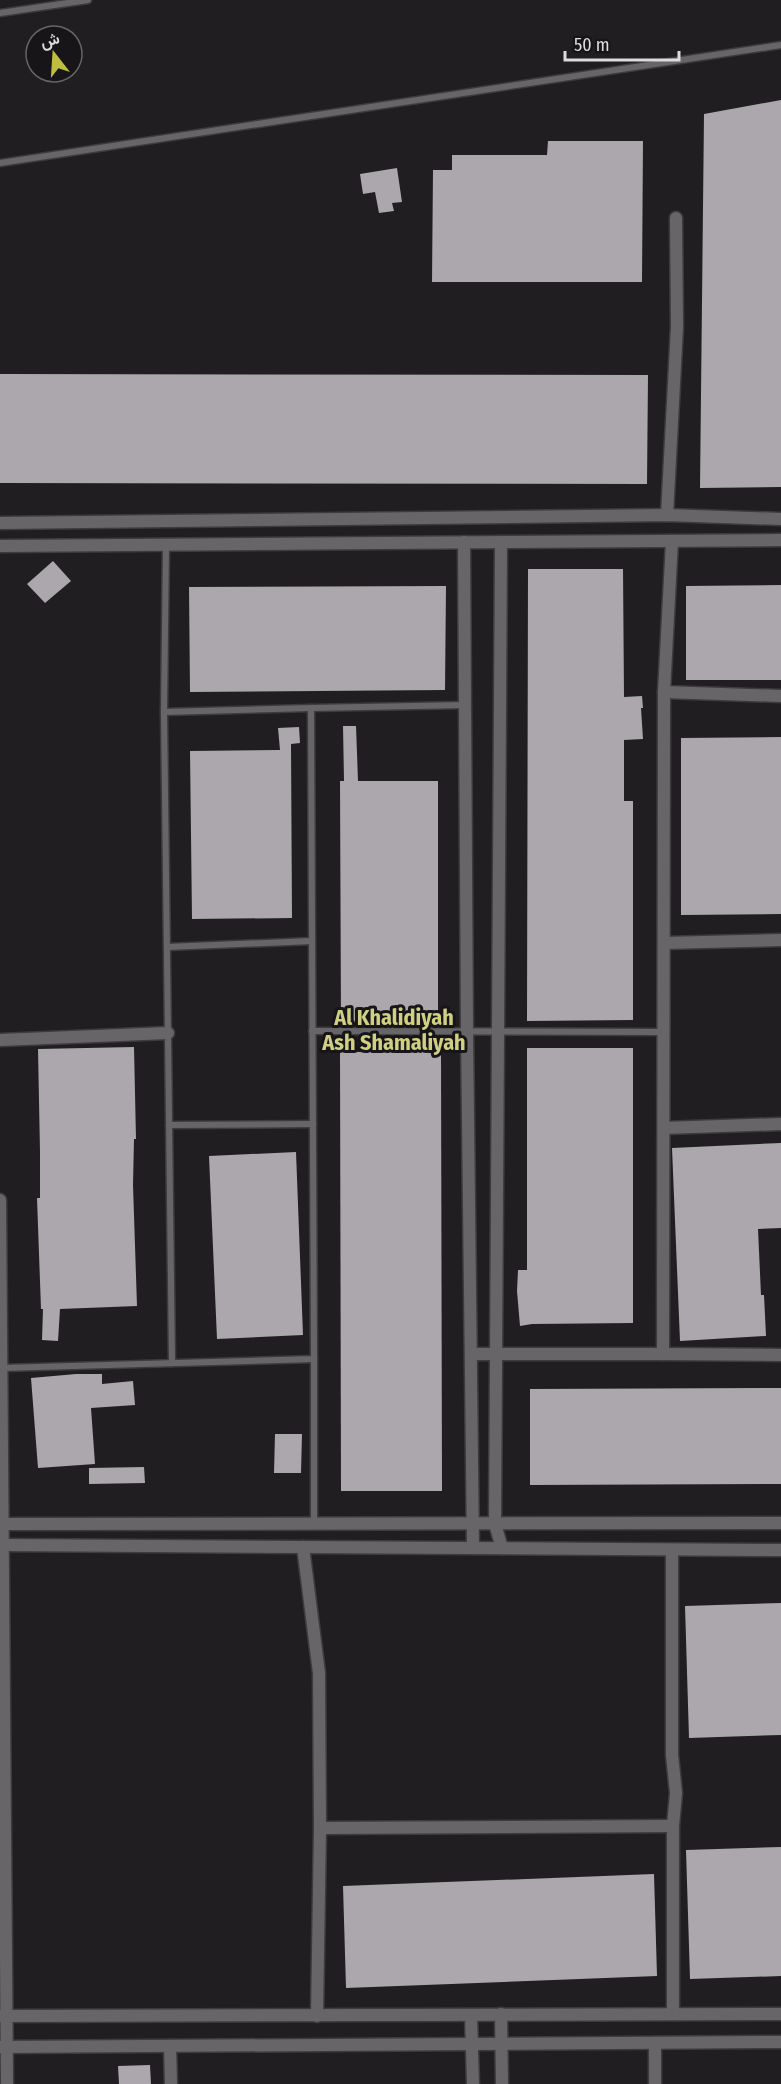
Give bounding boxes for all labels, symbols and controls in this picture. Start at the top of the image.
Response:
north arrow [24,24,84,84]
scale bar [565,24,679,62]
text: ش [38,28,62,52]
text: 50 m [574,34,610,56]
district label: Al Khalidiyah Ash Shamaliyah [321,1004,466,1056]

